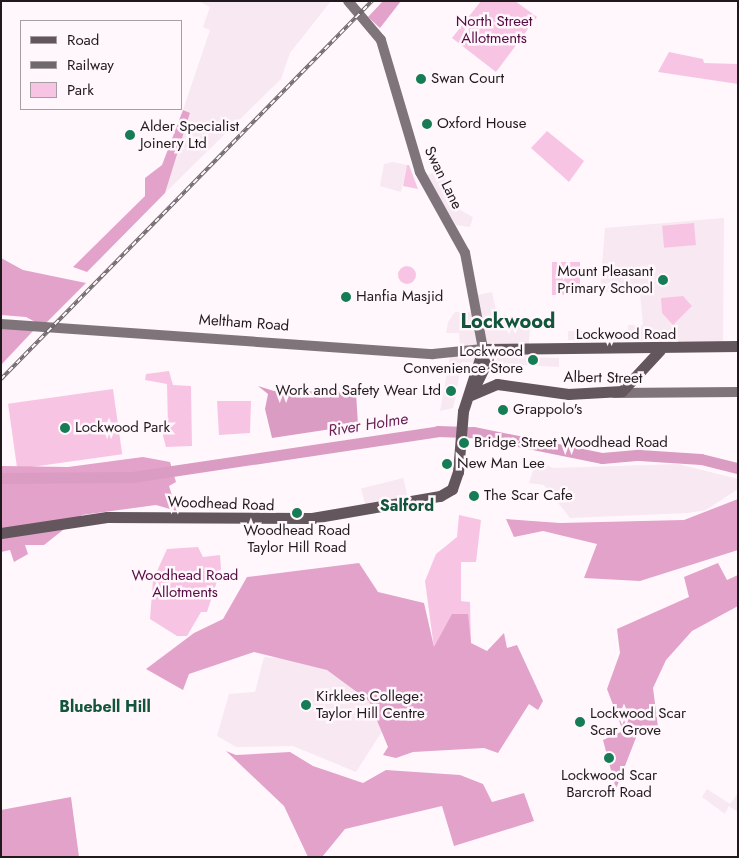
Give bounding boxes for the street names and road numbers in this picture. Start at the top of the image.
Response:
street label: Swan Lane [420,144,466,212]
street label: Meltham Road [198,311,290,335]
street label: Lockwood Road [576,326,676,344]
street label: Albert Street [564,368,642,388]
street label: Woodhead Road [167,493,275,515]

